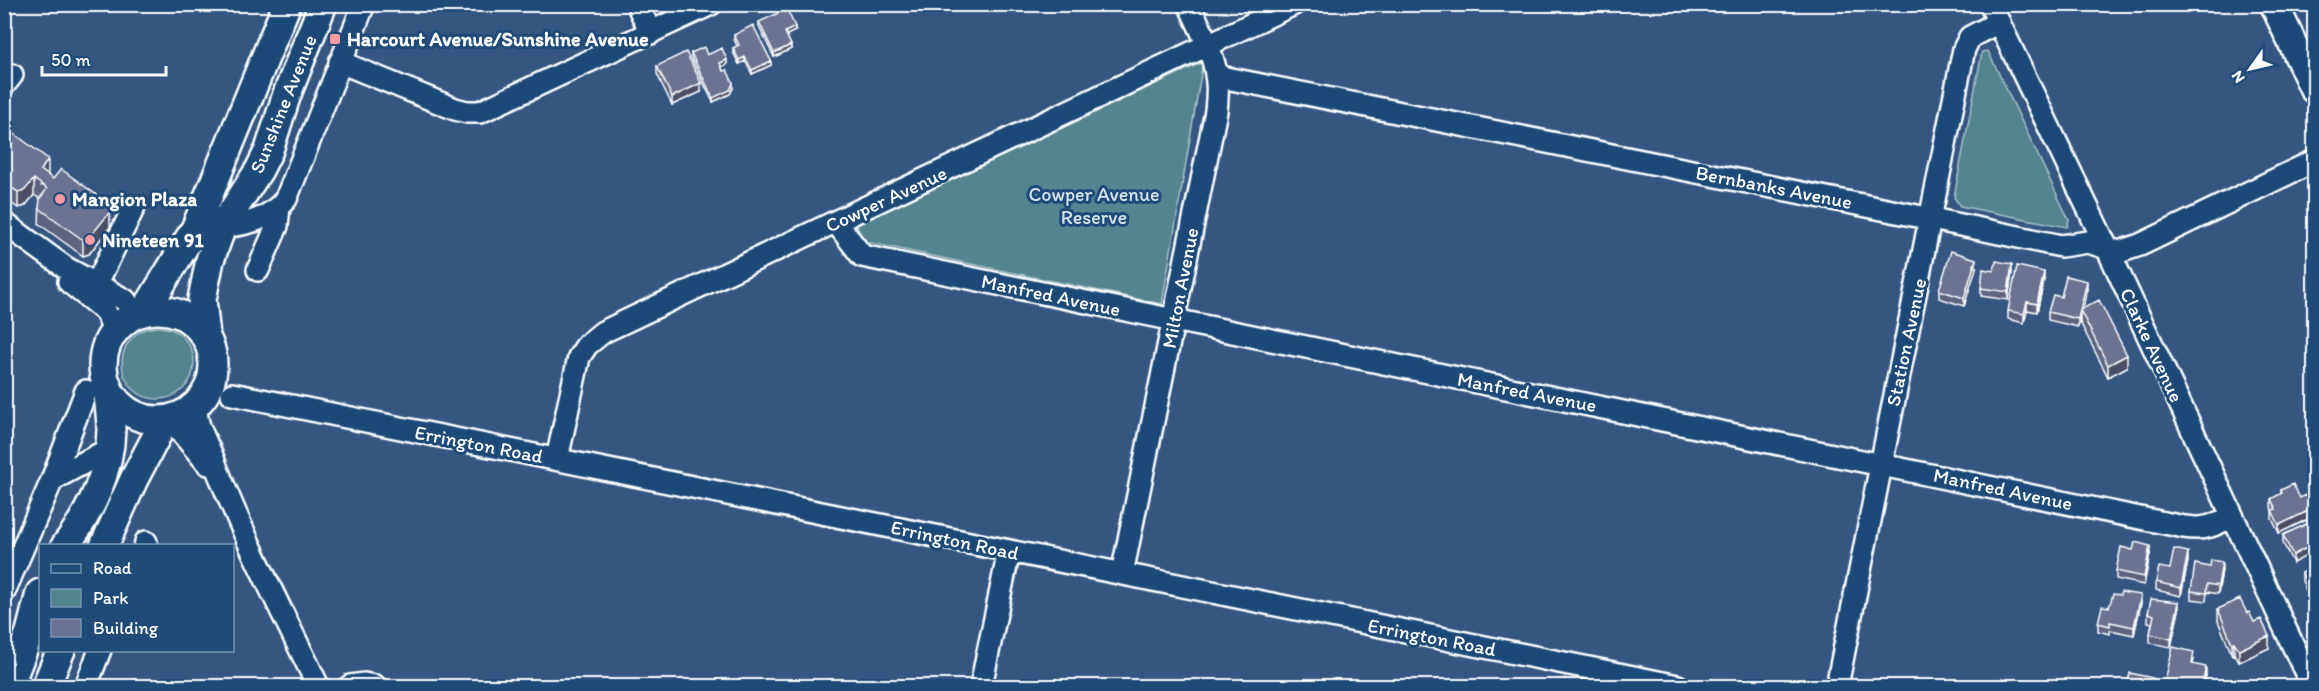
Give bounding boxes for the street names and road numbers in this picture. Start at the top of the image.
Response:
street label: Sunshine Avenue [244,31,322,177]
street label: Cowper Avenue [821,160,951,238]
street label: Bernbanks Avenue [1694,160,1854,214]
street label: Milton Avenue [1157,226,1203,350]
street label: Manfred Avenue [979,269,1123,321]
street label: Station Avenue [1881,276,1931,408]
street label: Clarke Avenue [2115,284,2189,406]
street label: Manfred Avenue [1455,367,1599,417]
street label: Errington Road [413,420,545,468]
street label: Manfred Avenue [1931,463,2075,515]
street label: Errington Road [889,515,1021,565]
street label: Errington Road [1366,613,1498,661]

